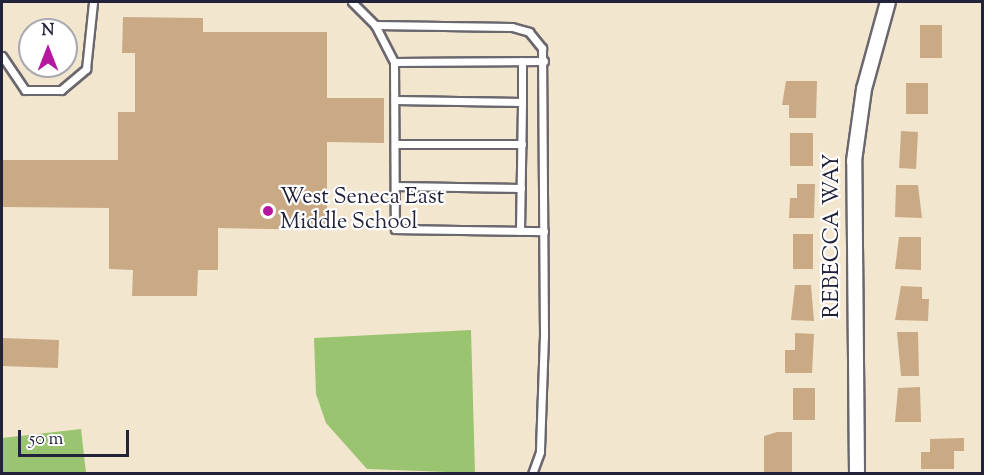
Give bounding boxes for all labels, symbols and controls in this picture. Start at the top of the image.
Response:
north arrow [18,18,78,78]
text: N [42,20,54,43]
street label: REBECCA WAY [821,154,847,318]
place label: West Seneca East Middle School [280,185,444,236]
marker: West Seneca East Middle School [261,204,275,218]
scale bar [21,418,132,456]
text: 50 m [29,427,63,453]

